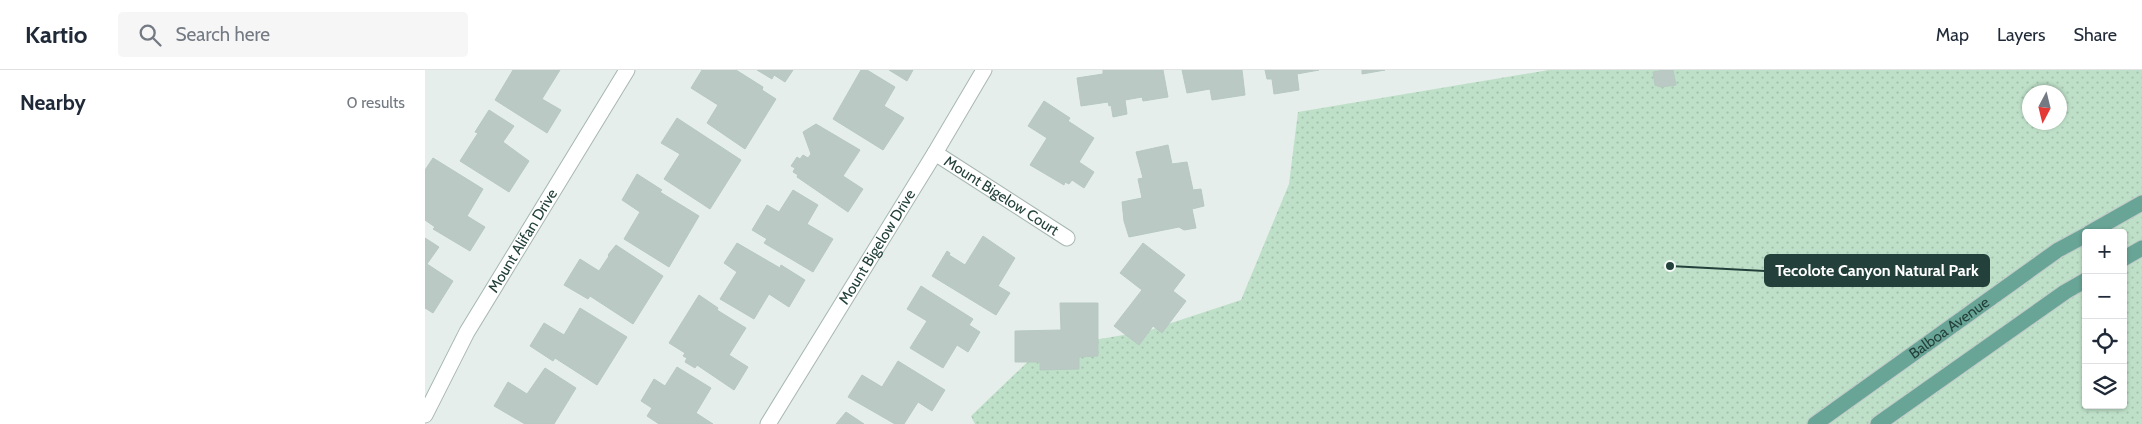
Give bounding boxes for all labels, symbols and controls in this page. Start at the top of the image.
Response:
search box [118,12,468,57]
text: Kartio [25,20,88,49]
icon: search [136,21,164,49]
text: Search here [176,23,270,46]
text: Map [1936,24,1969,46]
text: Layers [1997,24,2046,46]
text: Share [2074,24,2117,46]
north arrow [2022,85,2067,130]
text: Nearby [20,90,86,115]
text: 0 results [346,93,405,112]
street label: Mount Bigelow Court [941,152,1062,239]
street label: Mount Alifan Drive [484,185,561,296]
street label: Mount Bigelow Drive [835,186,919,308]
map controls [2082,229,2127,409]
button: + [2082,229,2127,274]
callout: Tecolote Canyon Natural Park [1765,255,1989,286]
text: Tecolote Canyon Natural Park [1775,261,1979,280]
button: − [2082,274,2127,319]
street label: Balboa Avenue [1906,293,1993,363]
button: locate [2082,319,2127,364]
button: layers [2082,364,2127,409]

